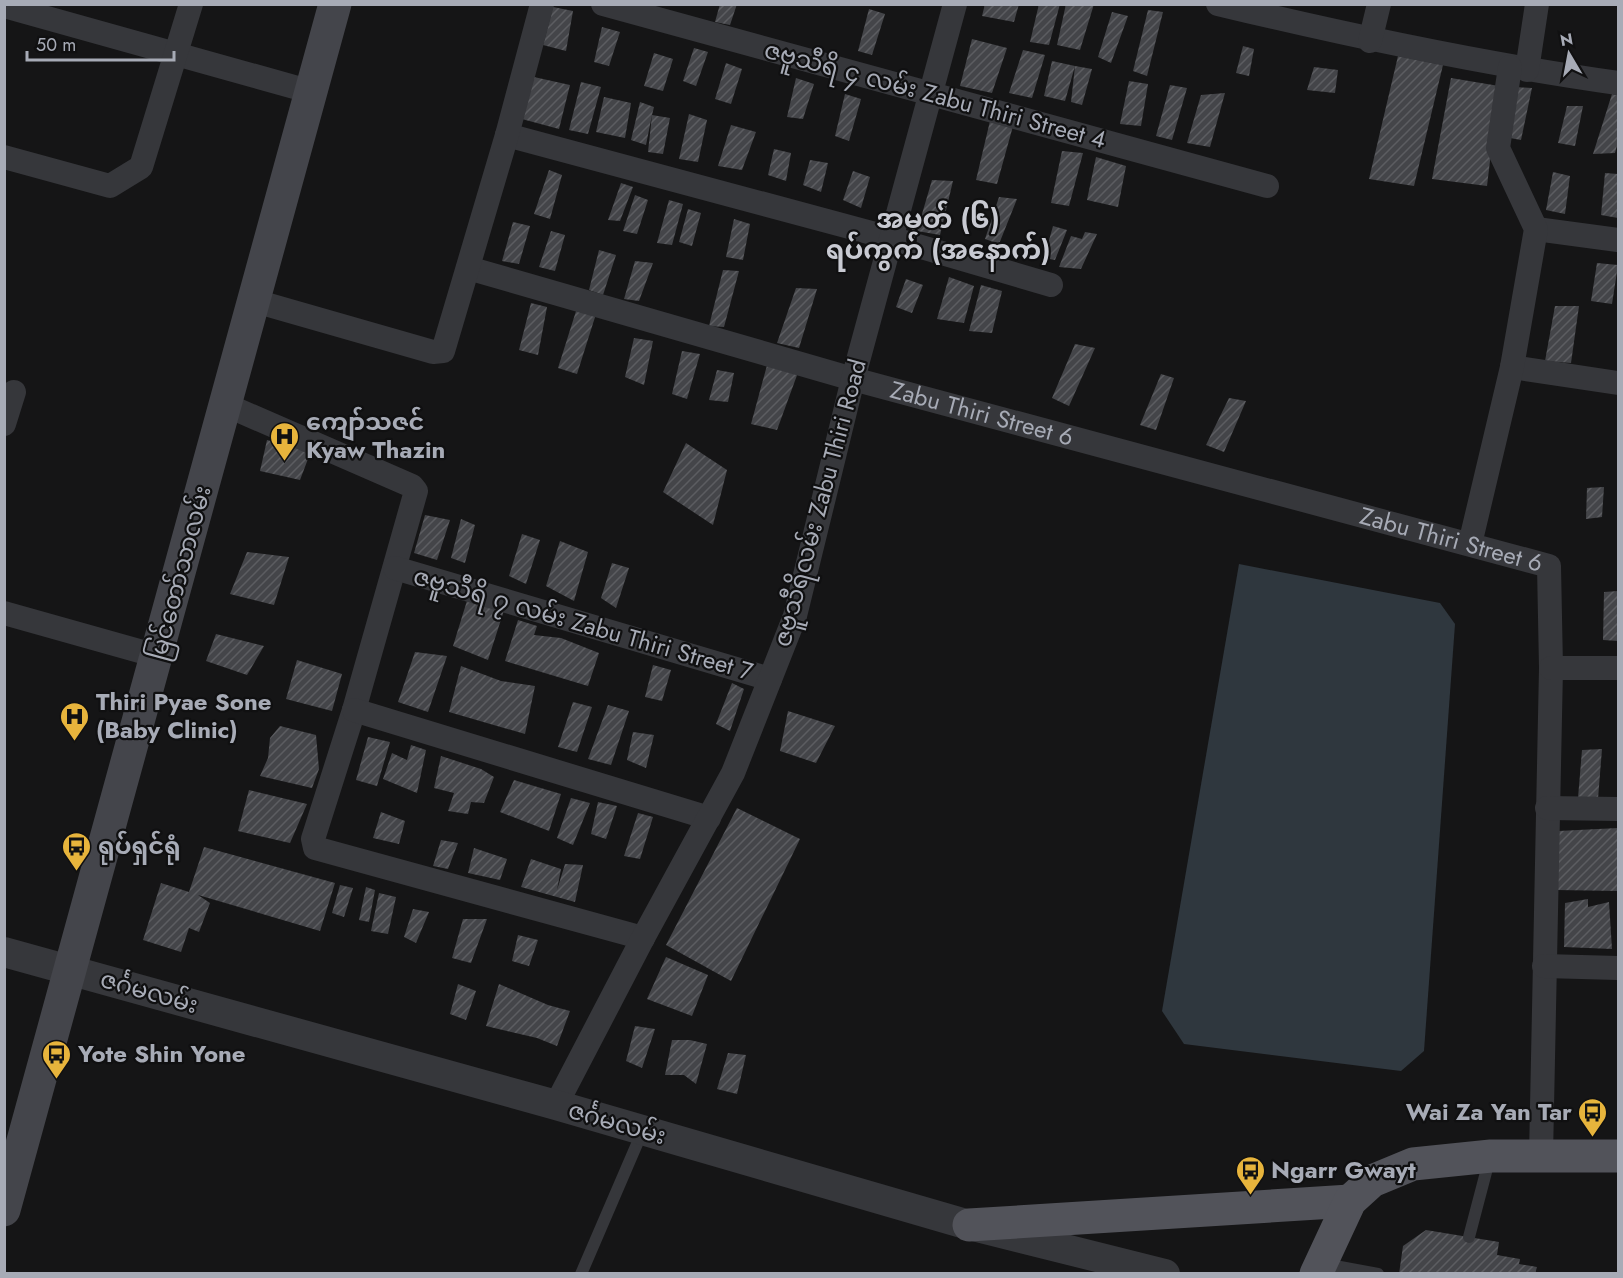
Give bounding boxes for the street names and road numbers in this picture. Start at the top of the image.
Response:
street label: ဇဗူသီရိ ၄ လမ်း Zabu Thiri Street 4 [760,32,1110,159]
street label: ဇဗူသီရိလမ်း Zabu Thiri Road [764,355,877,651]
street label: Zabu Thiri Street 6 [886,372,1077,454]
street label: မြင်တော်သာလမ်း [139,482,222,665]
street label: Zabu Thiri Street 6 [1356,498,1547,581]
street label: ဇဗူသီရိ ၇ လမ်း Zabu Thiri Street 7 [409,558,757,691]
street label: ဇင်္ဂမလမ်း [96,961,202,1022]
street label: ဇင်္ဂမလမ်း [564,1092,670,1153]

